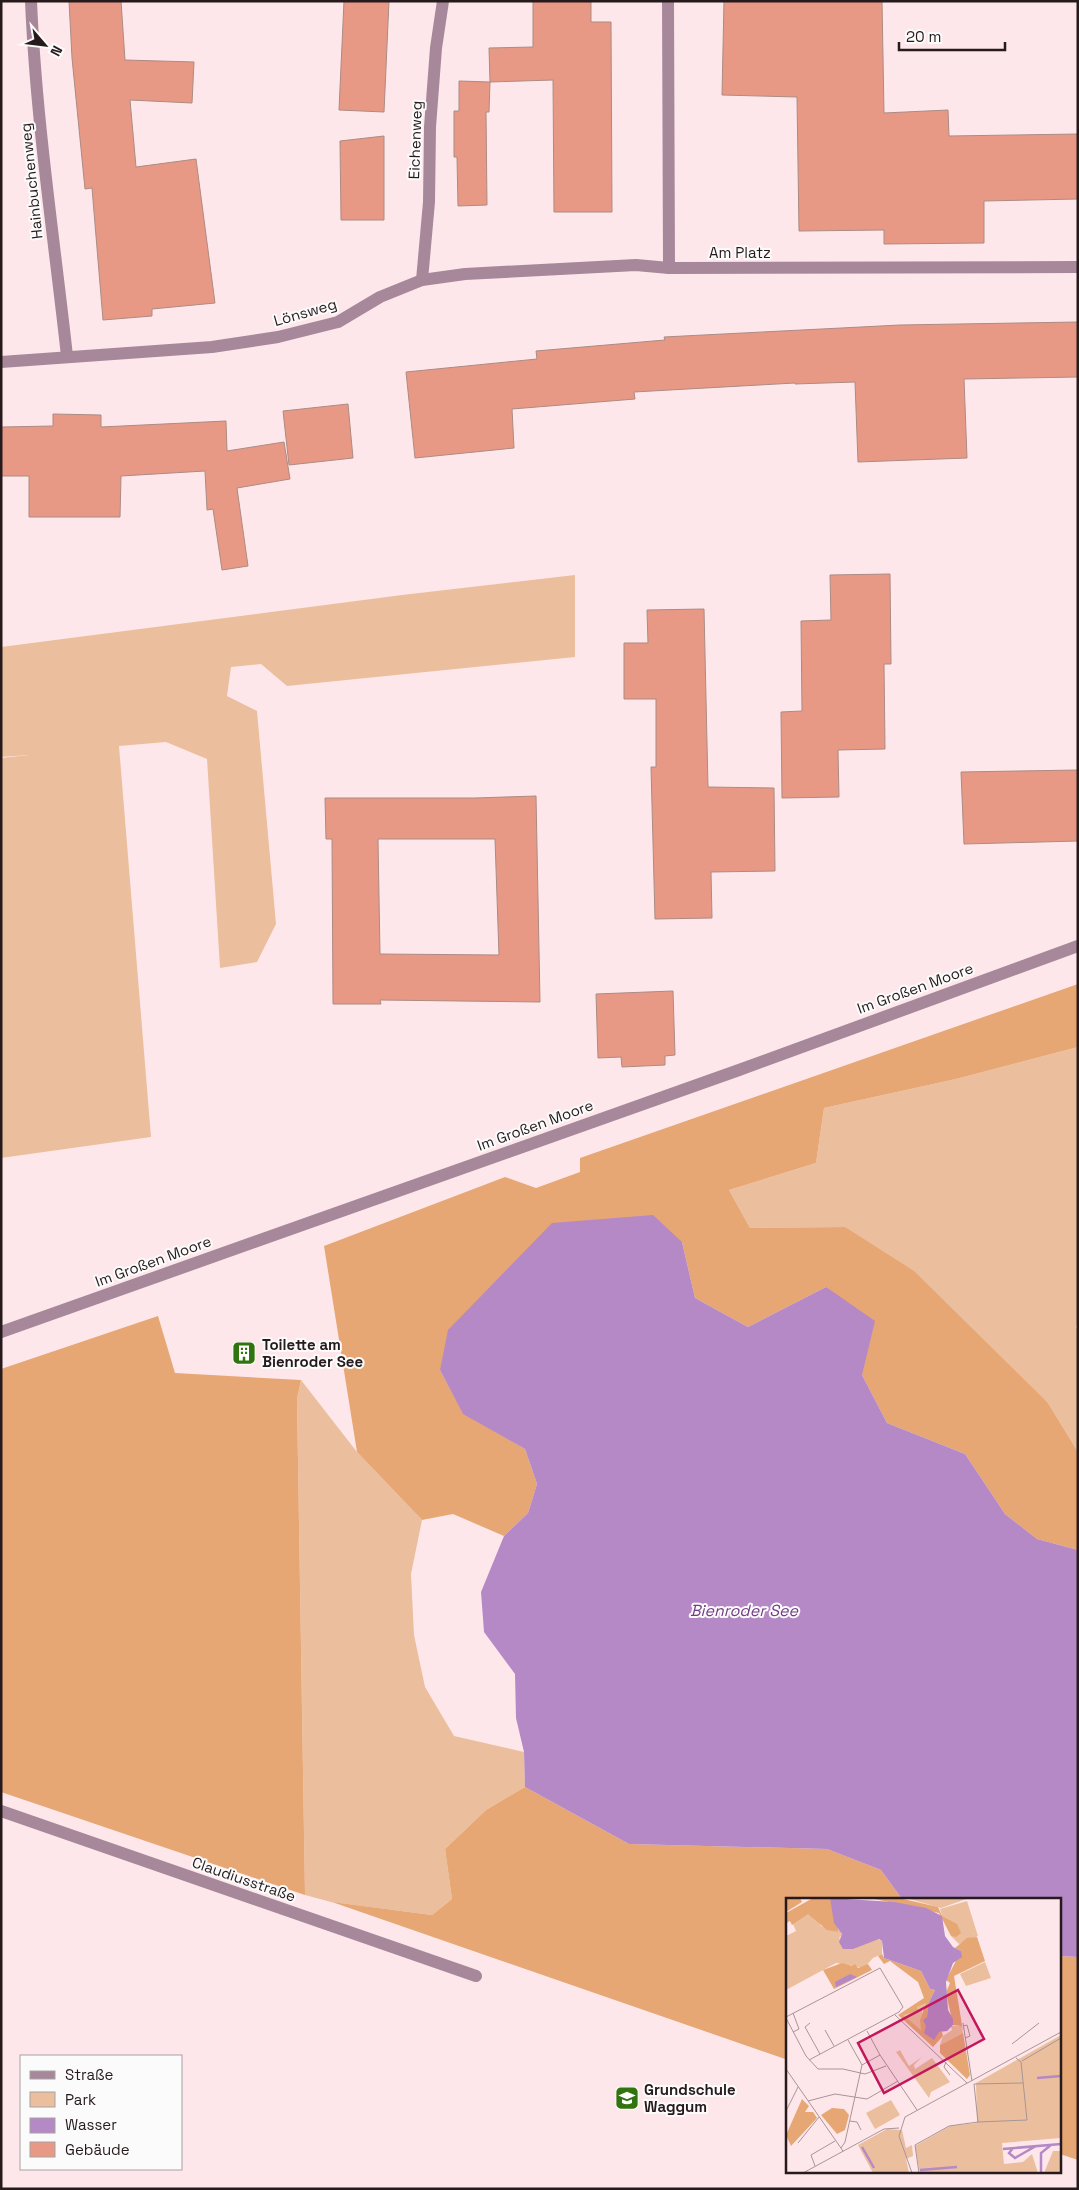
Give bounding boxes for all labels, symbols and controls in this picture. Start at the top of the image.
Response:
north arrow [20,20,70,70]
scale bar [899,20,1005,52]
text: 20 m [906,27,941,46]
text: N [46,43,67,59]
street label: Eichenweg [404,100,426,180]
street label: Hainbuchenweg [15,122,47,240]
street label: Am Platz [709,243,771,262]
street label: Lönsweg [271,294,339,330]
street label: Im Großen Moore [854,958,976,1018]
street label: Im Großen Moore [474,1095,596,1155]
street label: Im Großen Moore [92,1231,214,1291]
place label: Toilette am Bienroder See [262,1335,363,1371]
building icon: Toilette am Bienroder See [231,1340,257,1366]
water label: Bienroder See [690,1600,799,1621]
street label: Claudiusstraße [190,1852,298,1906]
inset map [786,1898,1062,2172]
legend [20,2055,182,2170]
text: Straße [65,2065,114,2084]
place label: Grundschule Waggum [644,2080,736,2116]
school or university icon: Grundschule Waggum [614,2085,640,2111]
text: Park [65,2090,96,2109]
text: Wasser [65,2115,117,2134]
text: Gebäude [65,2140,130,2159]

